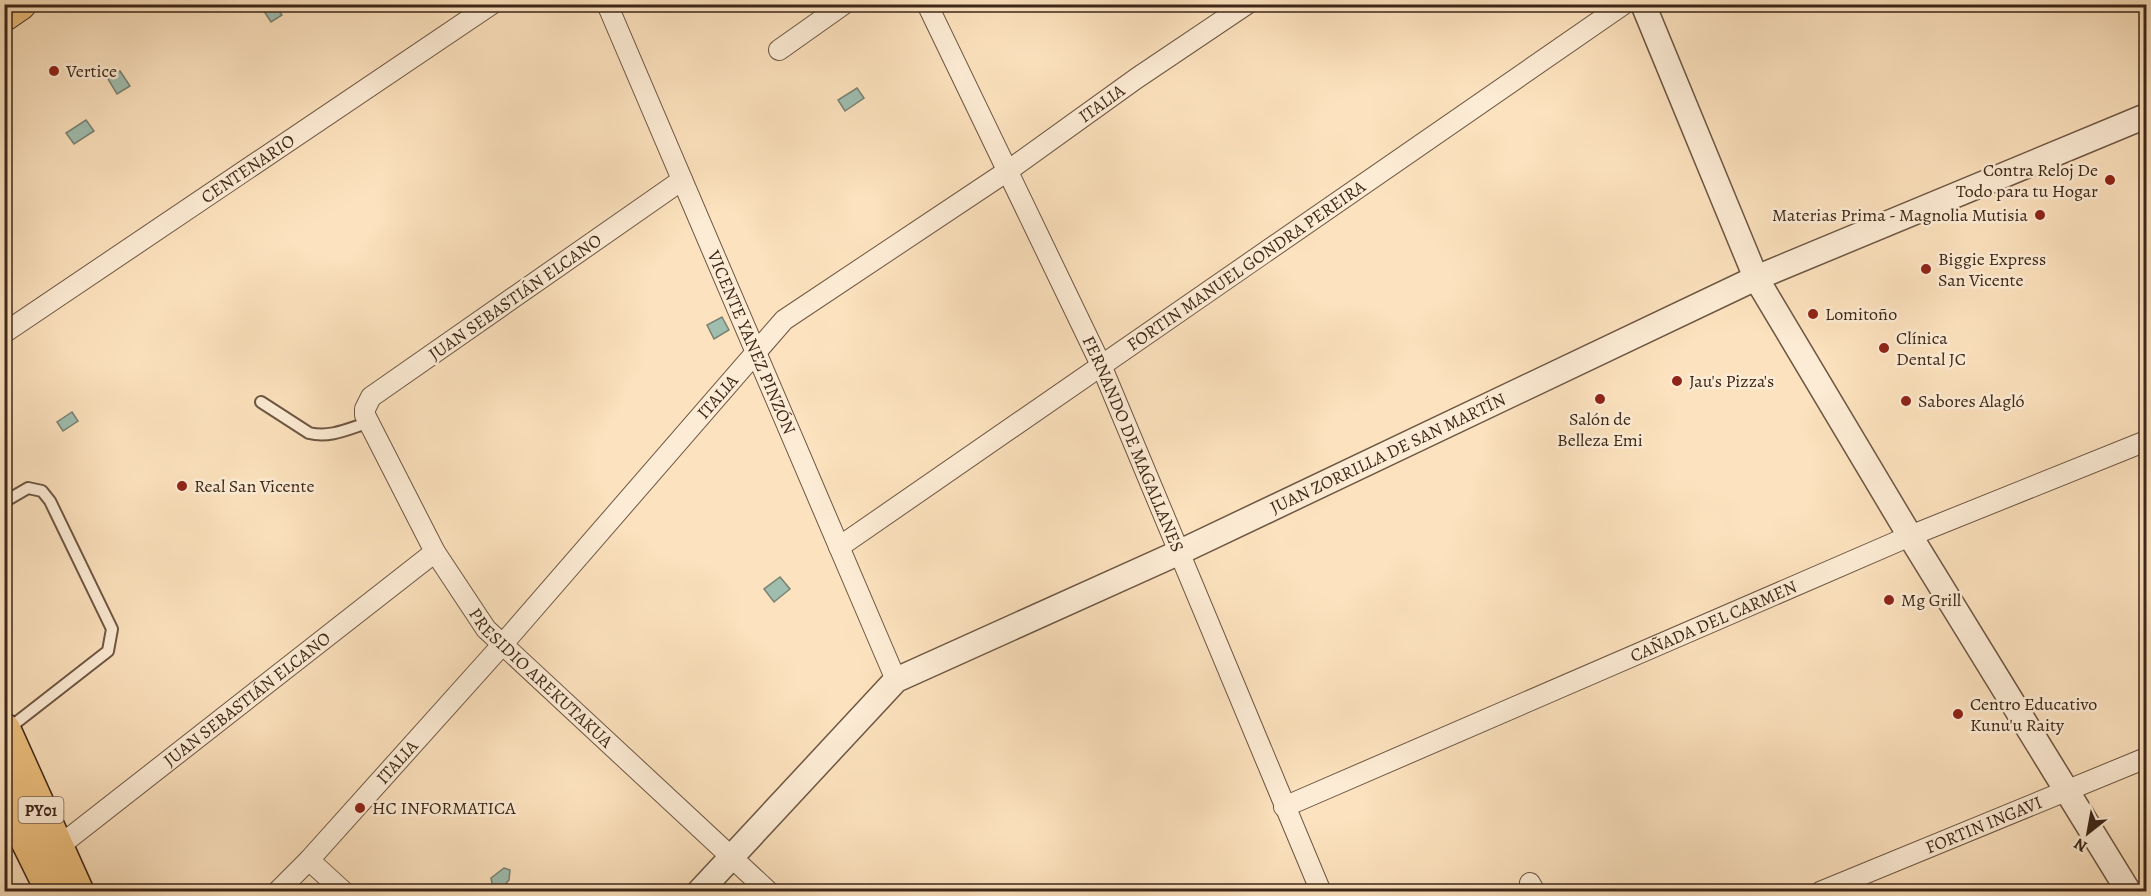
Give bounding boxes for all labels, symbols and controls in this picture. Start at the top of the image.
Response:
place label: Vertice [65,59,117,83]
marker: Vertice [47,64,61,78]
street label: ITALIA [1074,78,1130,128]
street label: CENTENARIO [196,128,299,209]
place label: Contra Reloj De Todo para tu Hogar [1956,158,2098,203]
marker: Contra Reloj De Todo para tu Hogar [2103,173,2117,187]
street label: FORTIN MANUEL GONDRA PEREIRA [1122,174,1371,356]
place label: Materias Prima - Magnolia Mutisia [1772,203,2029,227]
marker: Materias Prima - Magnolia Mutisia [2033,208,2047,222]
street label: JUAN SEBASTIÁN ELCANO [424,228,606,366]
street label: VICENTE YANEZ PINZÓN [701,246,802,438]
place label: Biggie Express San Vicente [1938,247,2046,292]
marker: Biggie Express San Vicente [1919,262,1933,276]
place label: Lomitoño [1825,302,1897,326]
marker: Lomitoño [1806,307,1820,321]
place label: Clínica Dental JC [1896,326,1966,371]
street label: FERNANDO DE MAGALLANES [1077,332,1190,556]
marker: Clínica Dental JC [1877,341,1891,355]
street label: ITALIA [692,369,744,424]
place label: Jau's Pizza's [1689,369,1774,393]
marker: Jau's Pizza's [1670,374,1684,388]
street label: JUAN ZORRILLA DE SAN MARTÍN [1266,387,1510,519]
place label: Sabores Alagló [1918,389,2025,413]
marker: Salón de Belleza Emi [1593,392,1607,406]
marker: Sabores Alagló [1899,394,1913,408]
place label: Salón de Belleza Emi [1557,407,1643,452]
place label: Real San Vicente [194,474,315,498]
marker: Real San Vicente [175,479,189,493]
street label: CAÑADA DEL CARMEN [1626,574,1801,668]
place label: Mg Grill [1901,588,1962,612]
marker: Mg Grill [1882,593,1896,607]
street label: PRESIDIO AREKUTAKUA [463,603,619,753]
street label: JUAN SEBASTIÁN ELCANO [158,626,336,772]
place label: Centro Educativo Kunu'u Raity [1970,692,2097,737]
marker: Centro Educativo Kunu'u Raity [1951,707,1965,721]
street label: ITALIA [371,734,424,789]
street label: FORTIN INGAVI [1922,790,2046,859]
place label: HC INFORMATICA [372,796,516,820]
road number: PY01 [18,797,63,823]
marker: HC INFORMATICA [353,801,367,815]
north arrow [2058,803,2118,863]
text: N [2070,832,2091,857]

